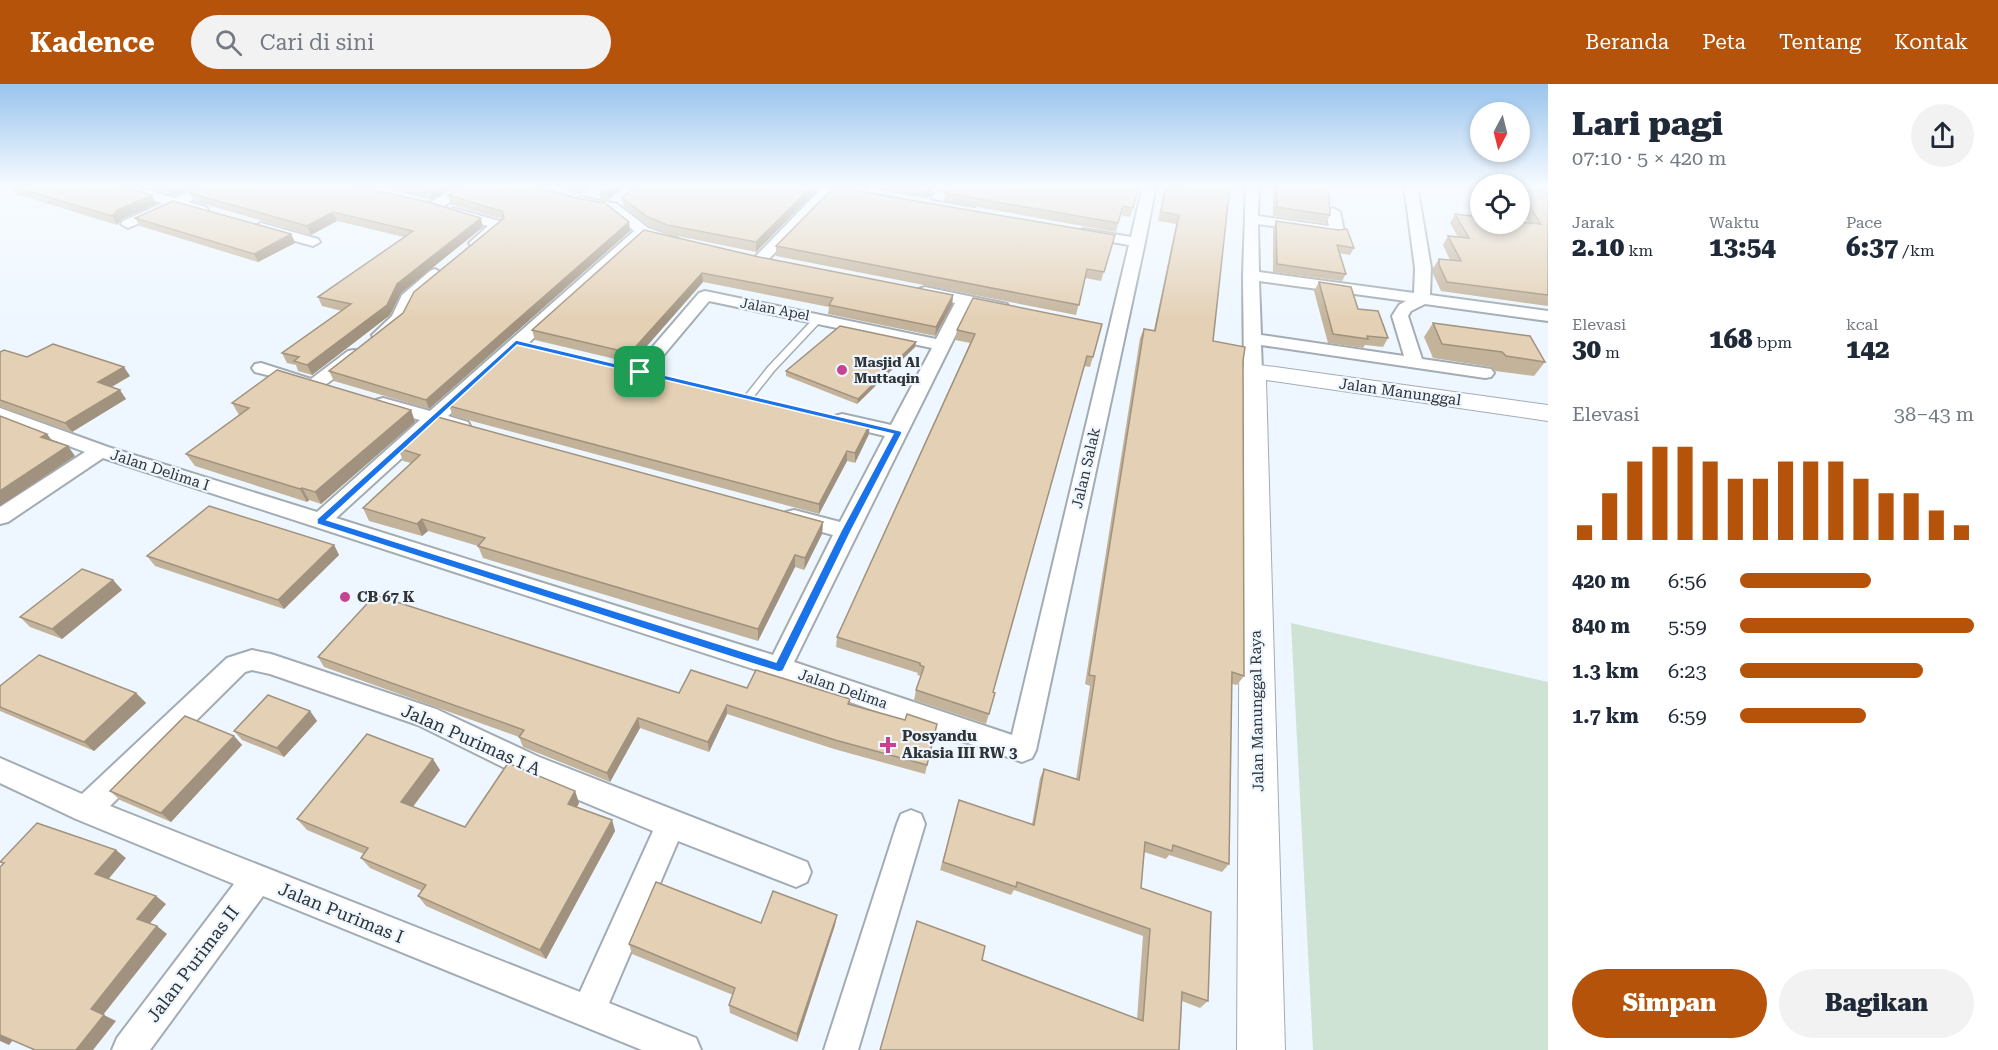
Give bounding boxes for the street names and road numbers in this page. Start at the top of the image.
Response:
street label: Jalan Apel [739,294,812,324]
street label: Jalan Manunggal [1338,375,1463,410]
street label: Jalan Salak [1068,425,1104,510]
street label: Jalan Delima I [108,446,212,494]
street label: Jalan Manunggal Raya [1247,630,1267,792]
street label: Jalan Delima [796,665,890,713]
street label: Jalan Purimas I A [398,699,545,780]
street label: Jalan Purimas I [276,878,407,947]
street label: Jalan Purimas II [142,902,243,1026]

